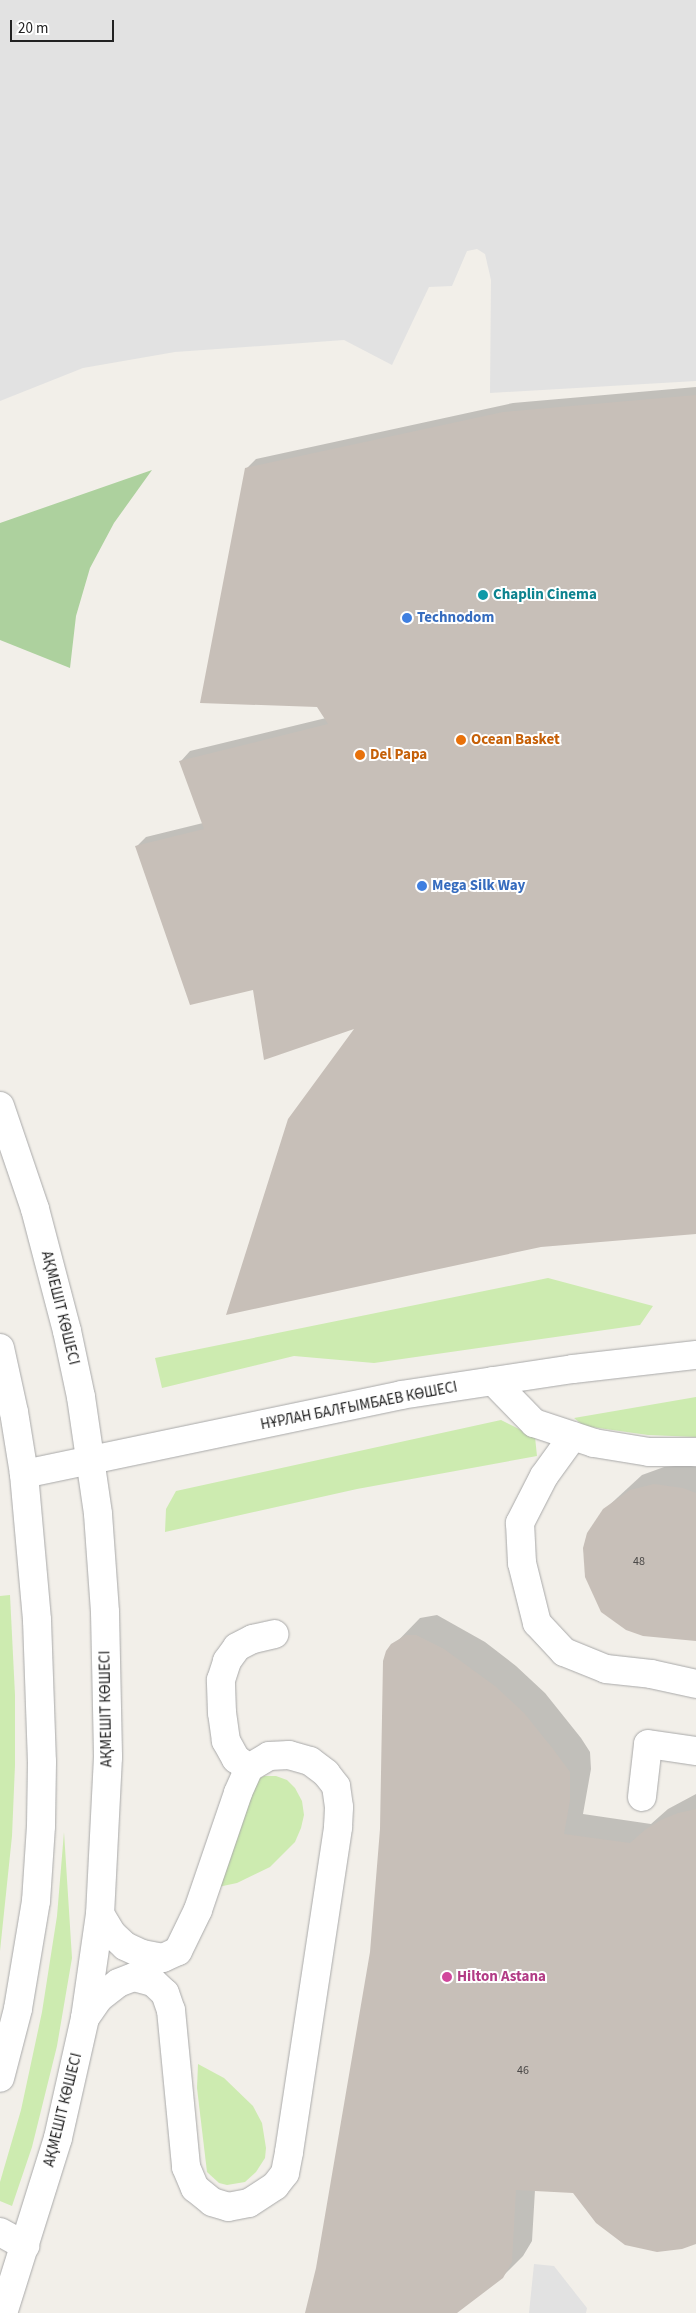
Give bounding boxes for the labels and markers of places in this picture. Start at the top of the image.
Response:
place label: Chaplin Cinema [493,586,597,604]
marker: Chaplin Cinema [477,589,489,601]
place label: Technodom [417,609,494,627]
marker: Technodom [401,612,413,624]
place label: Ocean Basket [471,731,560,749]
marker: Ocean Basket [455,734,467,746]
place label: Del Papa [370,746,427,764]
marker: Del Papa [354,749,366,761]
place label: Mega Silk Way [432,877,525,895]
marker: Mega Silk Way [416,880,428,892]
place label: Hilton Astana [457,1968,546,1986]
marker: Hilton Astana [441,1971,453,1983]

